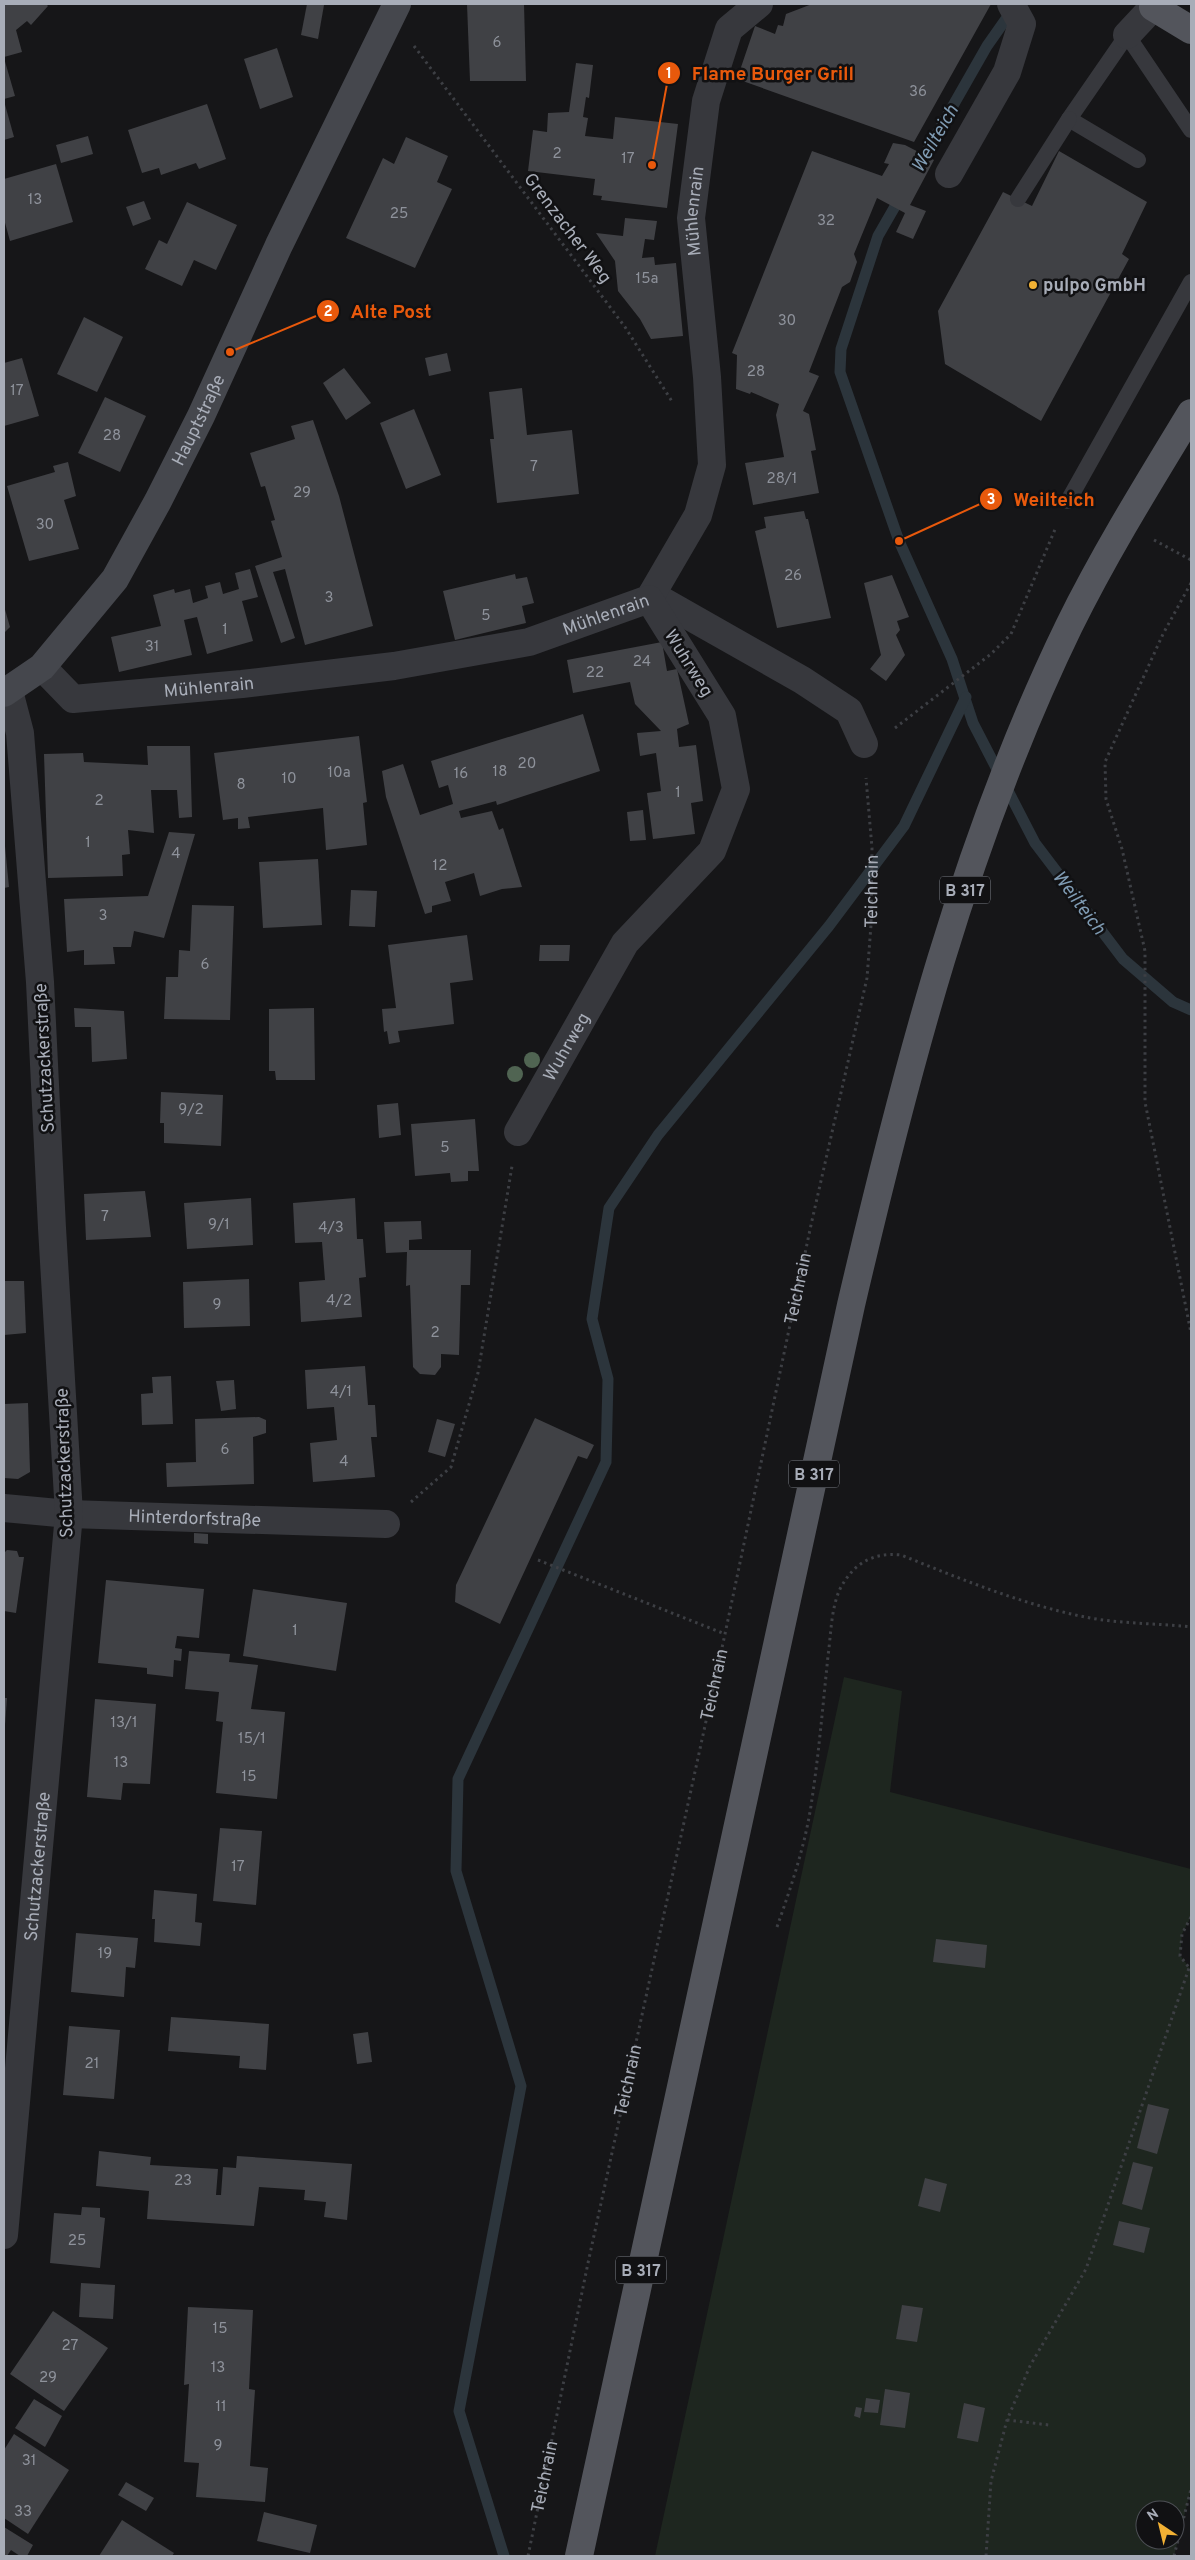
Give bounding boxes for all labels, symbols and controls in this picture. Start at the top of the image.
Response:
house number: 6 [493,34,502,53]
callout: Flame Burger Grill [657,56,864,90]
text: Flame Burger Grill [692,63,854,87]
text: 1 [666,65,672,84]
house number: 36 [909,83,927,102]
water label: Weilteich [907,100,965,177]
house number: 2 [552,145,562,164]
house number: 17 [621,150,635,169]
street label: Mühlenrain [681,165,711,257]
street label: Grenzacher Weg [518,169,616,289]
house number: 13 [28,191,42,210]
house number: 25 [390,205,408,224]
house number: 32 [817,212,835,231]
house number: 15a [636,270,658,289]
place label: pulpo GmbH [1043,275,1146,298]
marker: pulpo GmbH [1027,279,1039,291]
callout: Alte Post [315,294,441,328]
text: Alte Post [351,301,431,325]
text: 2 [323,303,333,322]
house number: 30 [778,312,796,331]
house number: 28 [747,363,765,382]
street label: Hauptstraße [168,371,231,470]
house number: 17 [10,382,24,401]
house number: 28 [103,427,121,446]
house number: 7 [530,458,538,477]
house number: 28/1 [767,470,797,489]
callout: Weilteich [979,482,1105,516]
house number: 29 [293,484,311,503]
text: Weilteich [1013,489,1095,513]
text: 3 [987,491,996,510]
house number: 30 [36,516,54,535]
house number: 26 [784,567,802,586]
house number: 3 [324,589,334,608]
street label: Mühlenrain [560,590,653,642]
house number: 5 [481,607,491,626]
house number: 1 [222,621,228,640]
street label: Wuhrweg [658,626,717,702]
house number: 31 [145,638,159,657]
house number: 24 [633,653,651,672]
house number: 22 [586,664,604,683]
street label: Mühlenrain [163,673,256,704]
house number: 20 [518,755,536,774]
house number: 18 [493,763,507,782]
house number: 10a [327,764,351,783]
house number: 16 [454,765,468,784]
house number: 10 [281,770,297,789]
house number: 8 [236,776,246,795]
house number: 1 [675,784,681,803]
house number: 2 [94,792,104,811]
house number: 1 [85,834,91,853]
house number: 4 [171,845,181,864]
street label: Teichrain [861,854,885,928]
house number: 12 [433,857,447,876]
water label: Weilteich [1046,866,1111,941]
road number: B 317 [940,876,990,904]
house number: 3 [98,907,108,926]
house number: 6 [201,956,210,975]
street label: Schutzackerstraße [30,982,61,1133]
street label: Wuhrweg [539,1009,596,1086]
house number: 9/2 [178,1101,204,1120]
house number: 5 [440,1139,450,1158]
house number: 7 [101,1208,109,1227]
house number: 9/1 [208,1216,230,1235]
house number: 4/3 [318,1219,344,1238]
street label: Teichrain [780,1250,818,1327]
house number: 4/2 [326,1292,352,1311]
house number: 9 [213,1296,221,1315]
house number: 2 [430,1324,440,1343]
house number: 4/1 [330,1383,352,1402]
street label: Schutzackerstraße [51,1388,80,1538]
house number: 6 [221,1441,230,1460]
house number: 4 [339,1453,349,1472]
road number: B 317 [789,1460,839,1488]
street label: Hinterdorfstraße [128,1506,261,1533]
house number: 1 [292,1622,298,1641]
street label: Teichrain [696,1647,734,1723]
house number: 13/1 [110,1714,138,1733]
house number: 15/1 [238,1730,266,1749]
house number: 13 [114,1754,128,1773]
house number: 15 [242,1768,256,1787]
street label: Schutzackerstraße [21,1791,57,1942]
house number: 17 [231,1858,245,1877]
house number: 19 [98,1945,112,1964]
street label: Teichrain [610,2042,648,2119]
house number: 21 [85,2055,99,2074]
house number: 23 [174,2172,192,2191]
house number: 25 [68,2232,86,2251]
road number: B 317 [616,2256,666,2284]
house number: 15 [213,2320,227,2339]
house number: 27 [62,2337,79,2356]
house number: 13 [211,2359,225,2378]
house number: 29 [39,2369,57,2388]
house number: 11 [215,2398,227,2417]
house number: 9 [214,2437,222,2456]
street label: Teichrain [527,2439,564,2515]
house number: 31 [22,2452,36,2471]
north arrow [1135,2500,1185,2550]
house number: 33 [14,2503,32,2522]
text: N [1144,2506,1162,2525]

